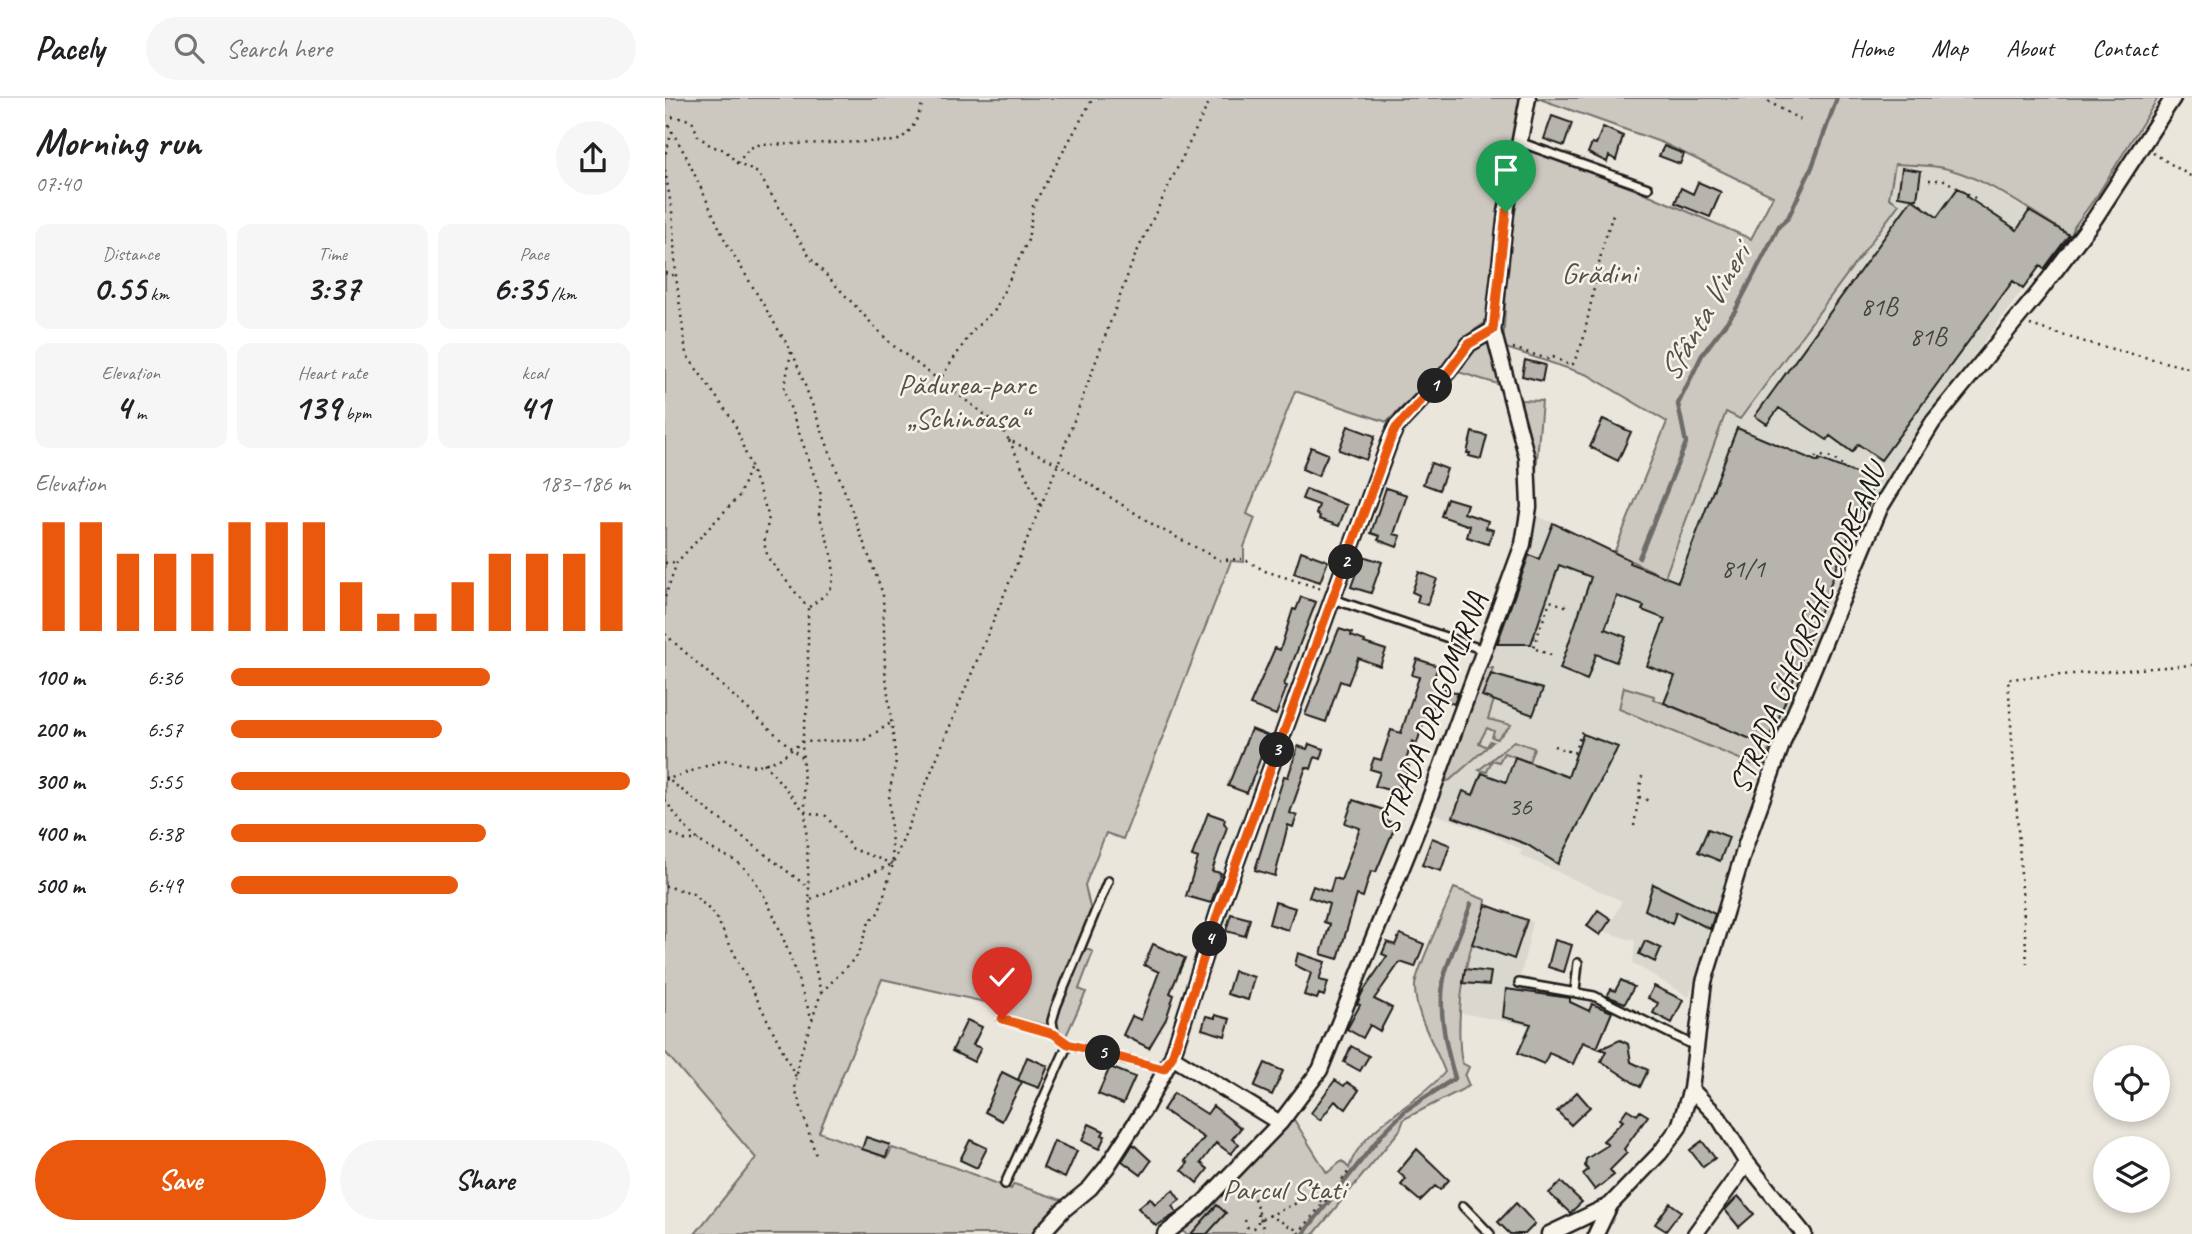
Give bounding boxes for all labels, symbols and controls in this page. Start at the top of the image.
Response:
search box [146,17,636,80]
text: Pacely [35,27,104,69]
icon: search [170,29,208,67]
text: Search here [226,32,332,65]
text: Home [1850,33,1893,63]
text: Map [1931,33,1968,63]
text: About [2006,33,2054,63]
text: Contact [2092,33,2157,63]
text: Morning run [35,119,201,166]
button: share [556,121,630,195]
pin [1476,140,1536,212]
icon: arrive [1487,151,1525,189]
text: 07:40 [35,169,81,198]
water label: Sfânta Vineri [1649,231,1763,388]
text: Distance [102,242,159,266]
text: Time [318,242,347,266]
text: Pace [520,242,549,266]
park label: Grădini [1561,254,1640,292]
text: 0.55 [93,266,146,311]
text: 3:37 [305,266,360,311]
text: 6:35 [492,266,547,311]
text: km [146,282,169,306]
text: /km [547,282,576,306]
house number: 81B [1861,290,1899,323]
house number: 81B [1910,320,1948,353]
text: Elevation [102,361,160,385]
text: Heart rate [298,361,367,385]
text: kcal [522,361,547,385]
park label: Pădurea-parc „Schinoasa“ [898,365,1037,437]
pin: 1 [1417,368,1453,404]
text: 1 [1430,373,1439,397]
text: 4 [115,385,131,430]
text: 139 [294,385,341,430]
text: 41 [518,385,550,430]
text: m [131,401,146,425]
text: bpm [341,401,371,425]
street label: STRADA GHEORGHE CODREANU [1720,453,1896,799]
text: Elevation [35,469,106,498]
text: 183–186 m [539,469,630,498]
pin: 2 [1329,545,1363,580]
text: 2 [1341,549,1350,573]
house number: 81/1 [1721,552,1766,585]
street label: STRADA DRAGOMIRNA [1369,586,1496,839]
text: 100 m [35,663,85,692]
text: 6:36 [147,663,183,692]
text: 200 m [35,715,85,744]
text: 6:57 [147,715,183,744]
pin: 3 [1259,732,1295,768]
text: 3 [1272,737,1281,761]
text: 300 m [35,767,85,796]
text: 5:55 [147,767,183,796]
house number: 36 [1508,790,1533,823]
text: 400 m [35,819,85,848]
text: 6:38 [147,819,183,848]
text: 500 m [35,871,84,900]
text: 6:49 [147,871,183,900]
pin: 4 [1193,922,1227,956]
text: 4 [1205,926,1214,950]
pin [972,947,1032,1019]
icon: check [983,958,1021,996]
pin: 5 [1085,1035,1121,1070]
text: 5 [1098,1040,1107,1064]
map controls [2093,1045,2170,1213]
button: locate [2093,1045,2170,1122]
button: layers [2093,1136,2170,1213]
button: Save [35,1140,326,1220]
button: Share [340,1140,630,1220]
park label: Parcul Stati [1222,1170,1349,1208]

